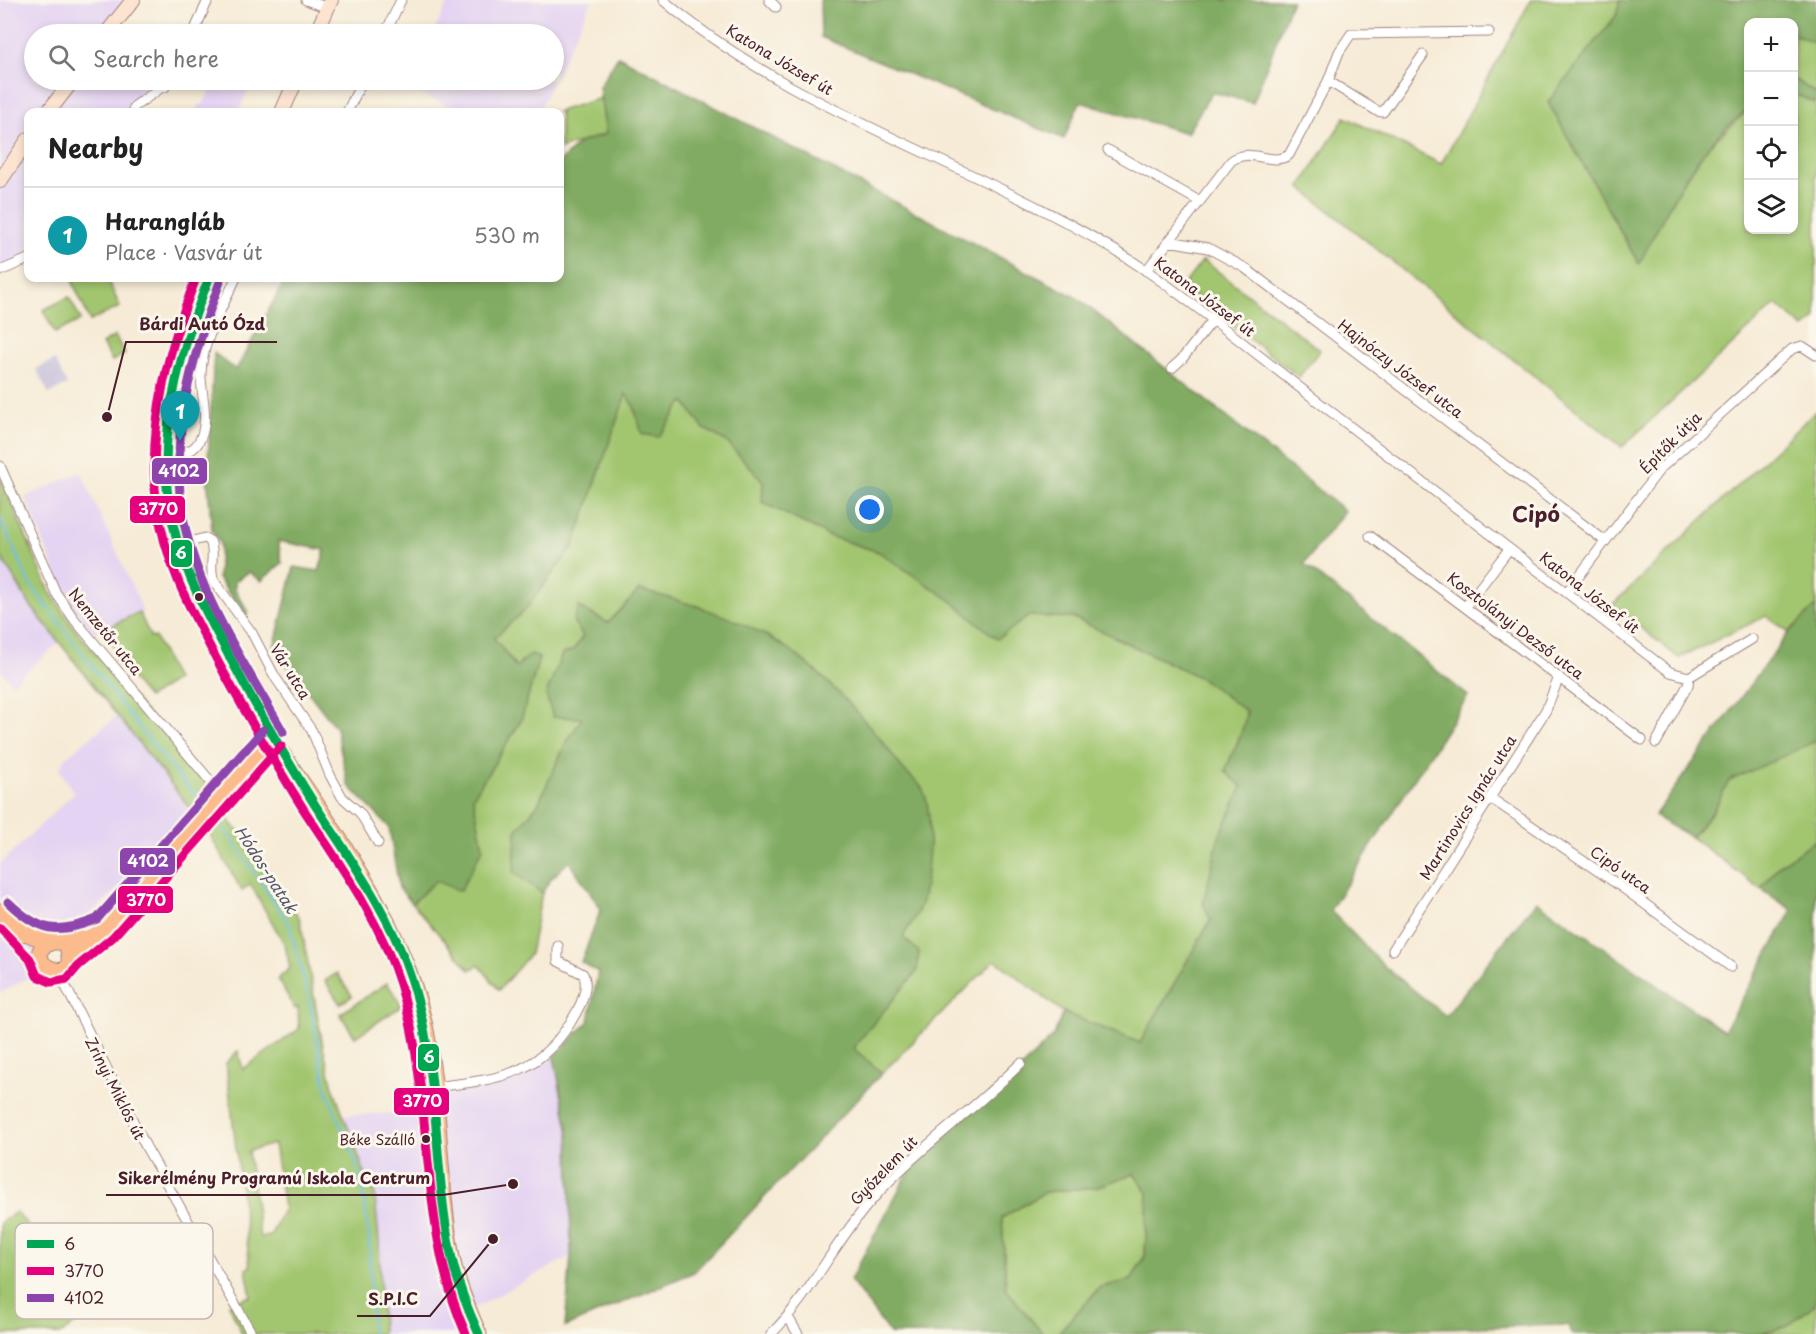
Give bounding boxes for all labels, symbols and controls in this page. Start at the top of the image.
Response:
street label: Katona József út [722,18,838,100]
map controls [1744,18,1798,234]
button: + [1744,18,1798,72]
search box [24,24,564,90]
icon: search [45,41,78,74]
text: Search here [93,41,219,74]
button: − [1744,72,1798,126]
button: locate [1744,126,1798,180]
text: Nearby [48,128,143,167]
button: layers [1744,180,1798,234]
text: Harangláb [105,204,225,237]
text: 1 [63,220,72,250]
text: 530 m [474,220,540,250]
text: Place · Vasvár út [105,237,262,267]
street label: Katona József út [1150,250,1260,342]
callout: Bárdi Autó Ózd [126,308,277,342]
text: Bárdi Autó Ózd [139,311,265,335]
street label: Hajnóczy József utca [1333,313,1469,423]
pin: 1 [160,392,200,441]
street label: Építők útja [1634,405,1707,478]
line badge: 4102 [151,457,208,485]
text: 4102 [158,458,200,482]
line badge: 3770 [129,495,186,524]
your location [855,495,884,524]
text: 3770 [138,496,178,520]
district label: Cipó [1512,497,1560,529]
line badge: 6 [170,539,193,568]
text: 6 [175,540,187,564]
street label: Katona József út [1535,546,1645,638]
street label: Kosztolányi Dezső utca [1443,566,1590,685]
street label: Nemzetőr utca [64,582,149,680]
unlabelled marker [193,591,205,603]
street label: Vár utca [265,639,317,703]
street label: Martinovics Ignác utca [1413,730,1521,884]
water label: Hódos-patak [230,820,305,919]
street label: Cipó utca [1586,840,1657,899]
line badge: 4102 [119,847,176,876]
text: 4102 [127,848,169,872]
line badge: 3770 [117,885,174,914]
text: 3770 [126,887,166,911]
street label: Zrínyi Miklós út [80,1033,152,1143]
line badge: 6 [417,1043,440,1072]
text: 6 [423,1044,435,1068]
line badge: 3770 [393,1087,450,1116]
text: 3770 [402,1088,442,1112]
place label: Béke Szálló [339,1129,415,1150]
street label: Győzelem út [844,1130,922,1210]
marker: Béke Szálló [420,1133,432,1145]
callout: Sikerélmény Programú Iskola Centrum [106,1161,443,1195]
text: Sikerélmény Programú Iskola Centrum [118,1165,430,1189]
legend [15,1223,213,1319]
text: 6 [64,1231,75,1255]
text: 3770 [64,1258,104,1282]
callout: S.P.I.C [357,1282,430,1316]
text: 4102 [64,1285,104,1309]
text: S.P.I.C [368,1286,418,1310]

